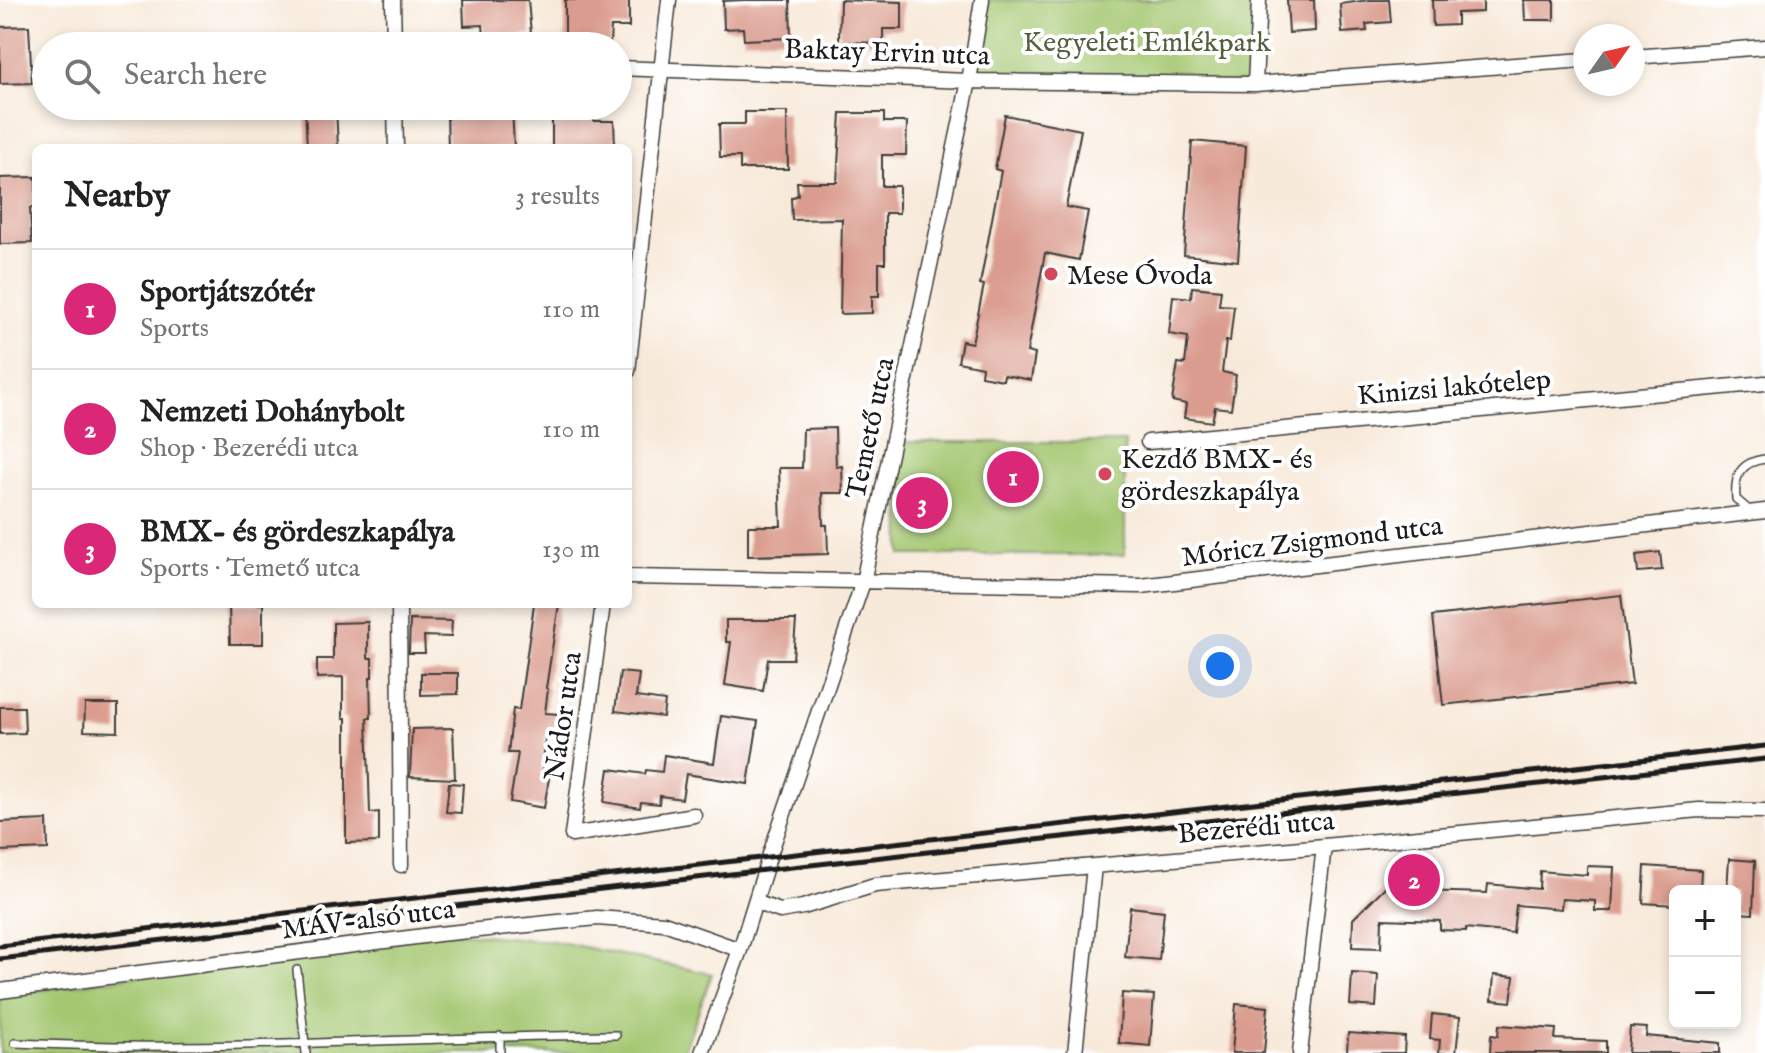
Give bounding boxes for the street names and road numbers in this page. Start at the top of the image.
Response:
street label: Baktay Ervin utca [783,32,991,75]
street label: Temető utca [839,353,904,503]
street label: Kinizsi lakótelep [1356,363,1552,414]
street label: Móricz Zsigmond utca [1180,509,1446,576]
street label: Nádor utca [538,649,591,783]
street label: Bezerédi utca [1176,804,1337,853]
street label: MÁV-alsó utca [280,891,458,948]

